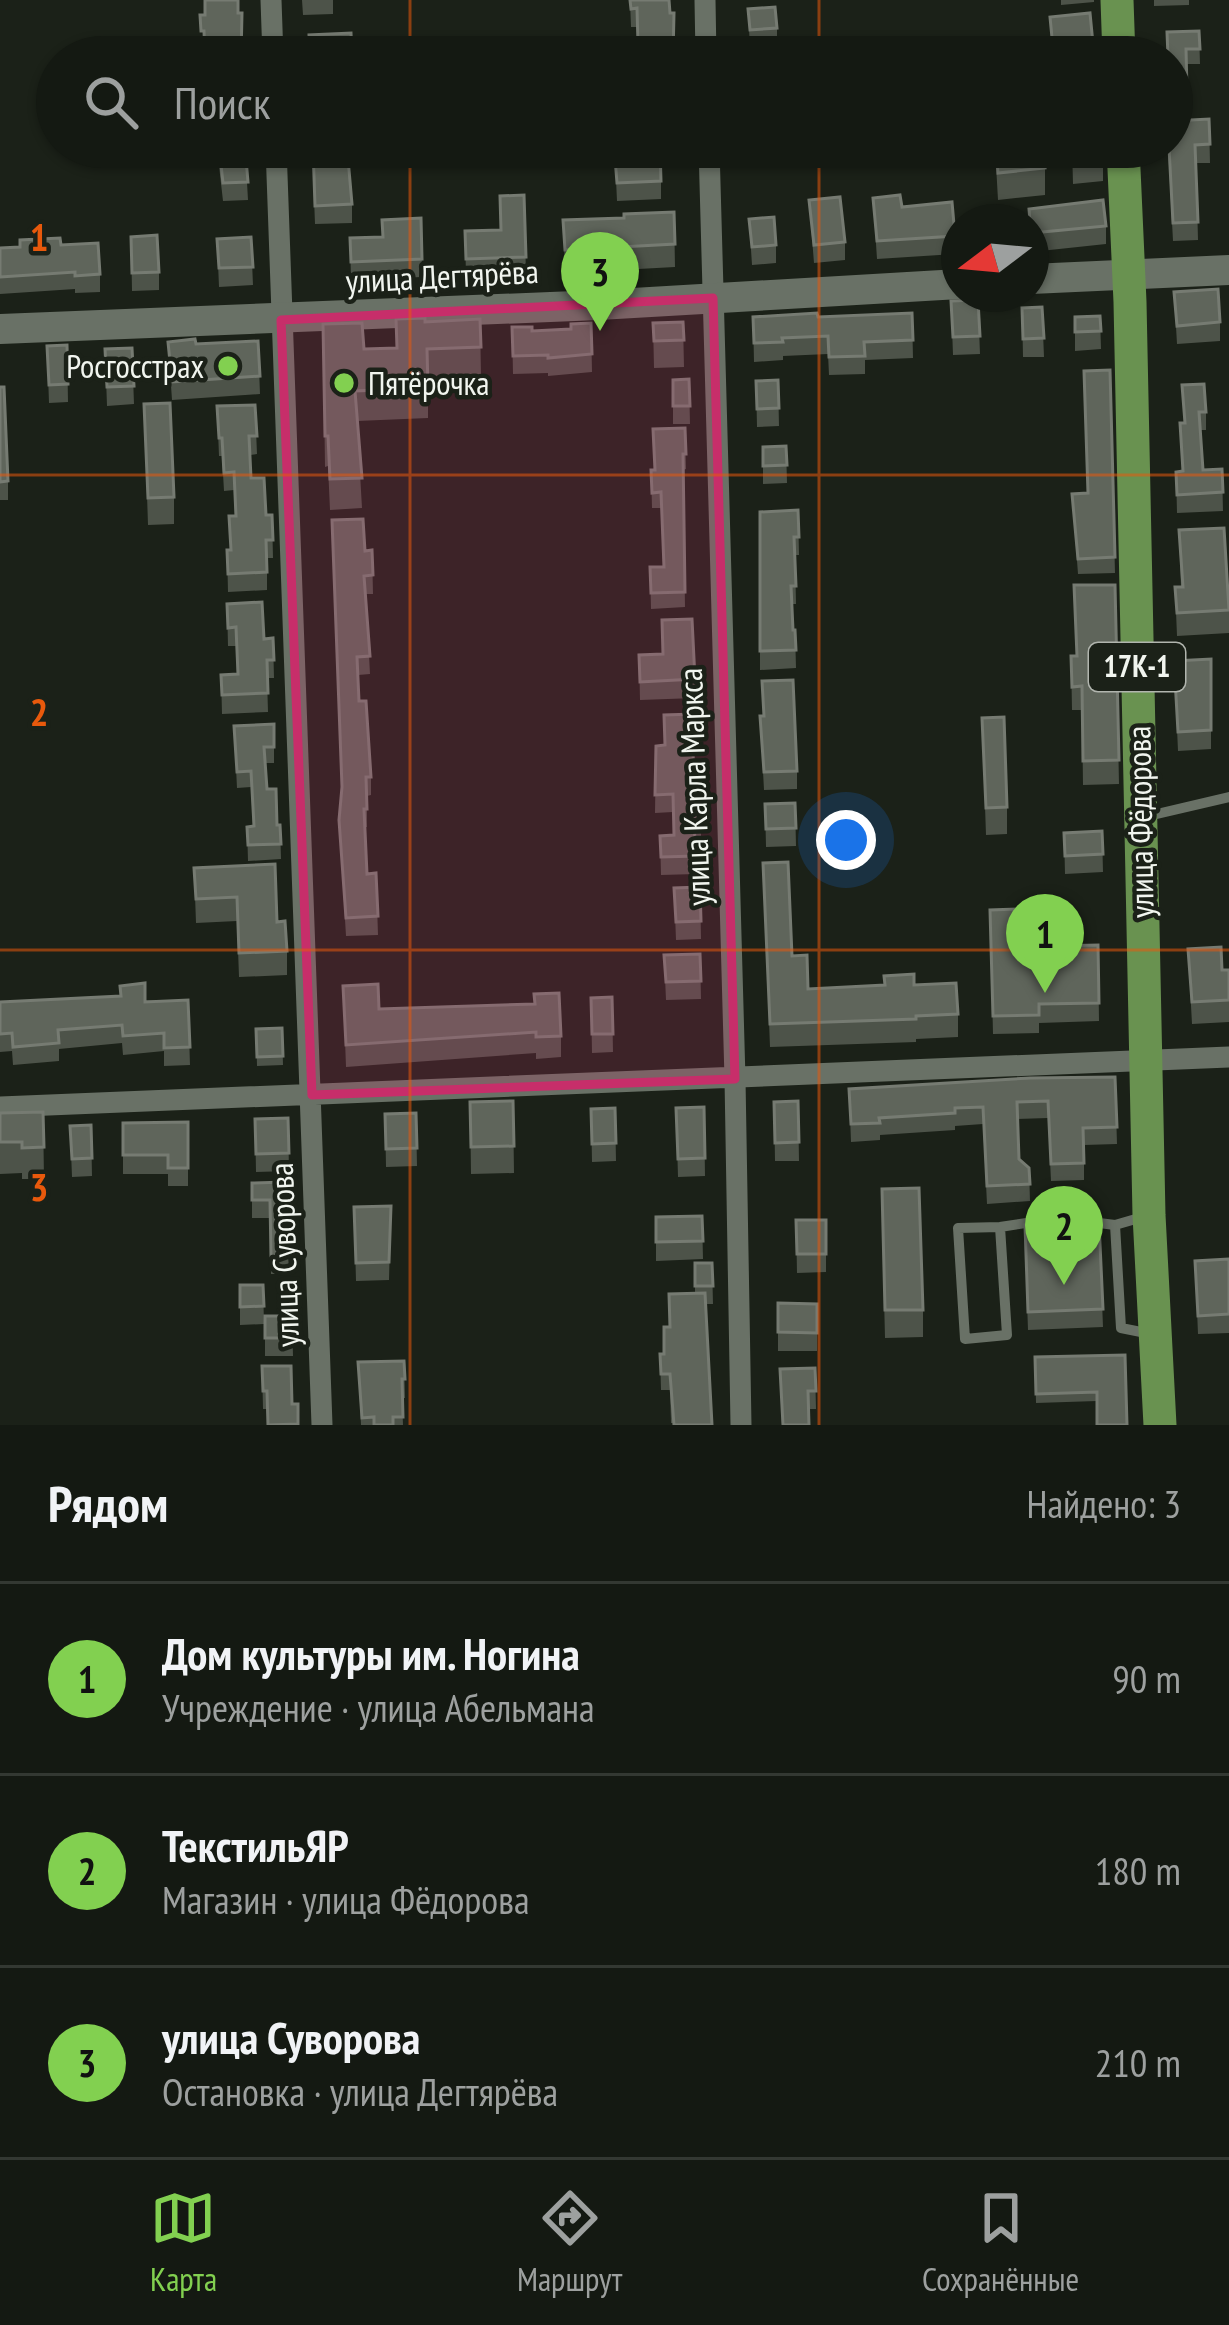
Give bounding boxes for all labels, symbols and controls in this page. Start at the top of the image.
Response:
search box [36,36,1193,168]
icon: search [78,69,144,135]
text: Поиск [174,73,270,131]
north arrow [941,204,1049,312]
text: 1 [30,211,48,262]
pin: 3 [561,232,639,331]
street label: улица Дегтярёва [344,249,540,302]
place label: Росгосстрах [66,344,204,387]
marker: Росгосстрах [215,353,241,379]
place label: Пятёрочка [368,361,490,404]
marker: Пятёрочка [331,370,357,396]
road number: 17К-1 [1089,643,1185,691]
street label: улица Карла Маркса [668,667,719,907]
text: 2 [30,686,48,737]
street label: улица Фёдорова [1116,725,1163,919]
your location [816,810,876,870]
pin: 1 [1006,894,1084,993]
text: 3 [30,1161,48,1212]
street label: улица Суворова [259,1162,308,1348]
pin: 2 [1025,1186,1103,1285]
text: Рядом [48,1470,168,1536]
text: Найдено: 3 [1027,1478,1181,1529]
text: Дом культуры им. Ногина [162,1624,580,1682]
text: 1 [78,1653,96,1704]
text: 90 m [1112,1653,1181,1704]
text: Учреждение · улица Абельмана [162,1682,595,1733]
text: ТекстильЯР [162,1816,349,1874]
text: 2 [78,1845,96,1896]
text: 180 m [1095,1845,1181,1896]
text: Магазин · улица Фёдорова [162,1874,530,1925]
text: улица Суворова [162,2008,420,2066]
text: 3 [78,2037,96,2088]
text: 210 m [1095,2037,1181,2088]
text: Остановка · улица Дегтярёва [162,2066,558,2117]
tab: Карта [150,2185,217,2300]
tab: Маршрут [517,2185,622,2300]
tab: Сохранённые [922,2185,1079,2300]

